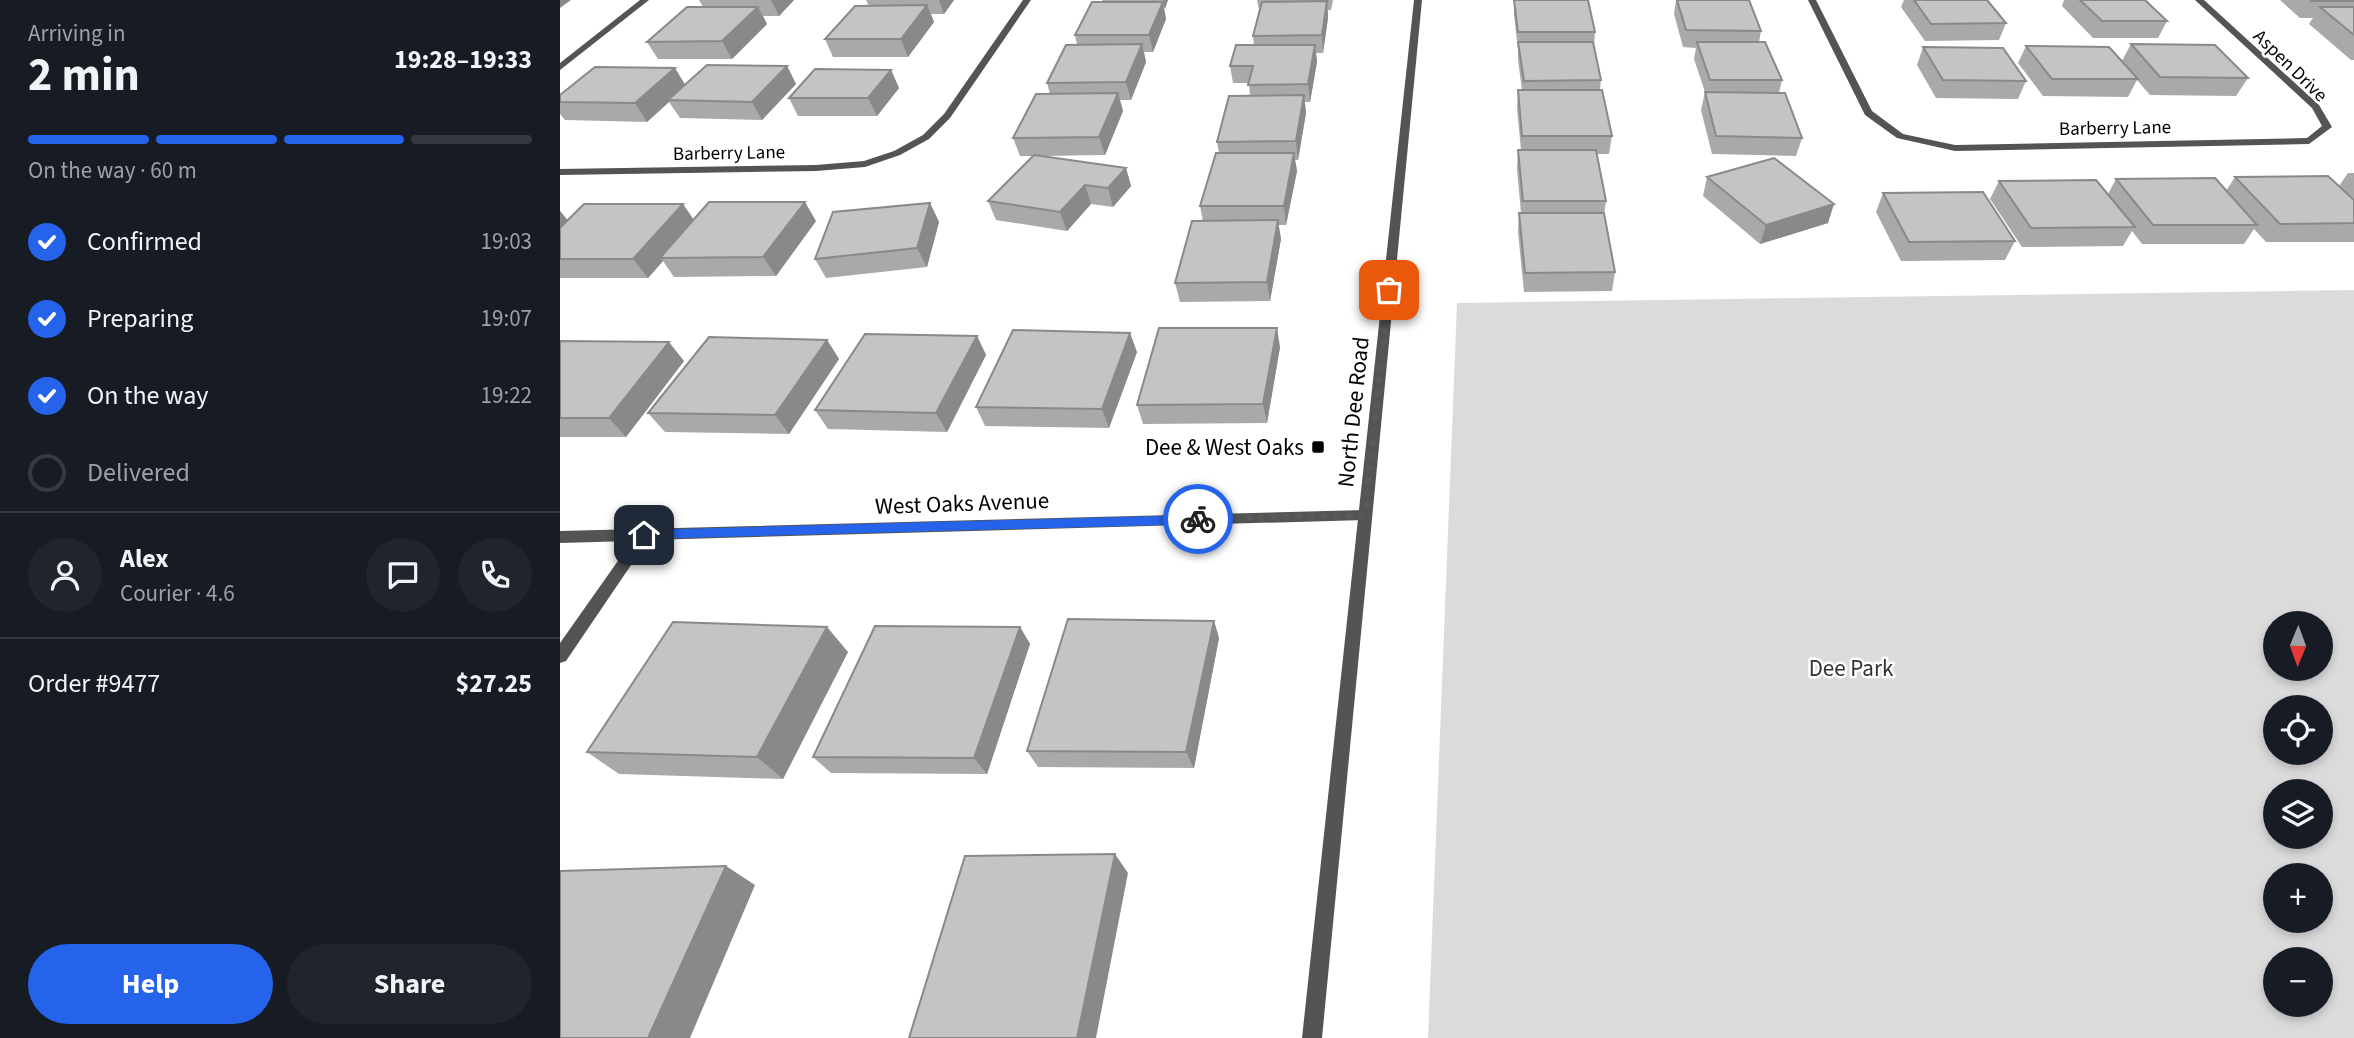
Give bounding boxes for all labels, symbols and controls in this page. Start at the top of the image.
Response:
text: Arriving in [28,17,126,50]
street label: Aspen Drive [2247,24,2333,108]
text: 19:28–19:33 [394,41,532,78]
text: 2 min [28,43,140,108]
street label: Barberry Lane [2059,114,2171,143]
street label: Barberry Lane [673,139,785,168]
text: On the way · 60 m [28,154,197,187]
icon: check [28,223,66,261]
text: Confirmed [87,223,202,260]
text: 19:03 [481,225,532,258]
pin [1359,260,1419,320]
icon: bag [1370,271,1408,309]
icon: check [28,300,66,338]
text: Preparing [87,300,193,337]
text: 19:07 [481,302,532,335]
street label: North Dee Road [1329,335,1378,489]
icon: check [28,377,66,415]
text: On the way [87,377,208,414]
text: 19:22 [481,379,532,412]
place label: Dee & West Oaks [1145,431,1304,464]
marker: Dee & West Oaks [1310,439,1326,455]
text: Delivered [87,454,190,491]
street label: West Oaks Avenue [874,484,1050,523]
courier [1163,484,1233,554]
icon: bike [1179,500,1217,538]
pin [614,505,674,565]
icon: home [625,516,663,554]
button: person [28,538,102,612]
button: chat [366,538,440,612]
button: phone [458,538,532,612]
text: Alex [120,540,169,577]
text: Courier · 4.6 [120,577,235,610]
north arrow [2263,611,2333,681]
map controls [2263,611,2333,1017]
park label: Dee Park [1809,652,1894,685]
text: Order #9477 [28,665,160,702]
text: $27.25 [456,665,532,702]
button: locate [2263,695,2333,765]
button: layers [2263,779,2333,849]
button: + [2263,863,2333,933]
button: Help [28,944,273,1024]
button: Share [287,944,532,1024]
button: − [2263,947,2333,1017]

